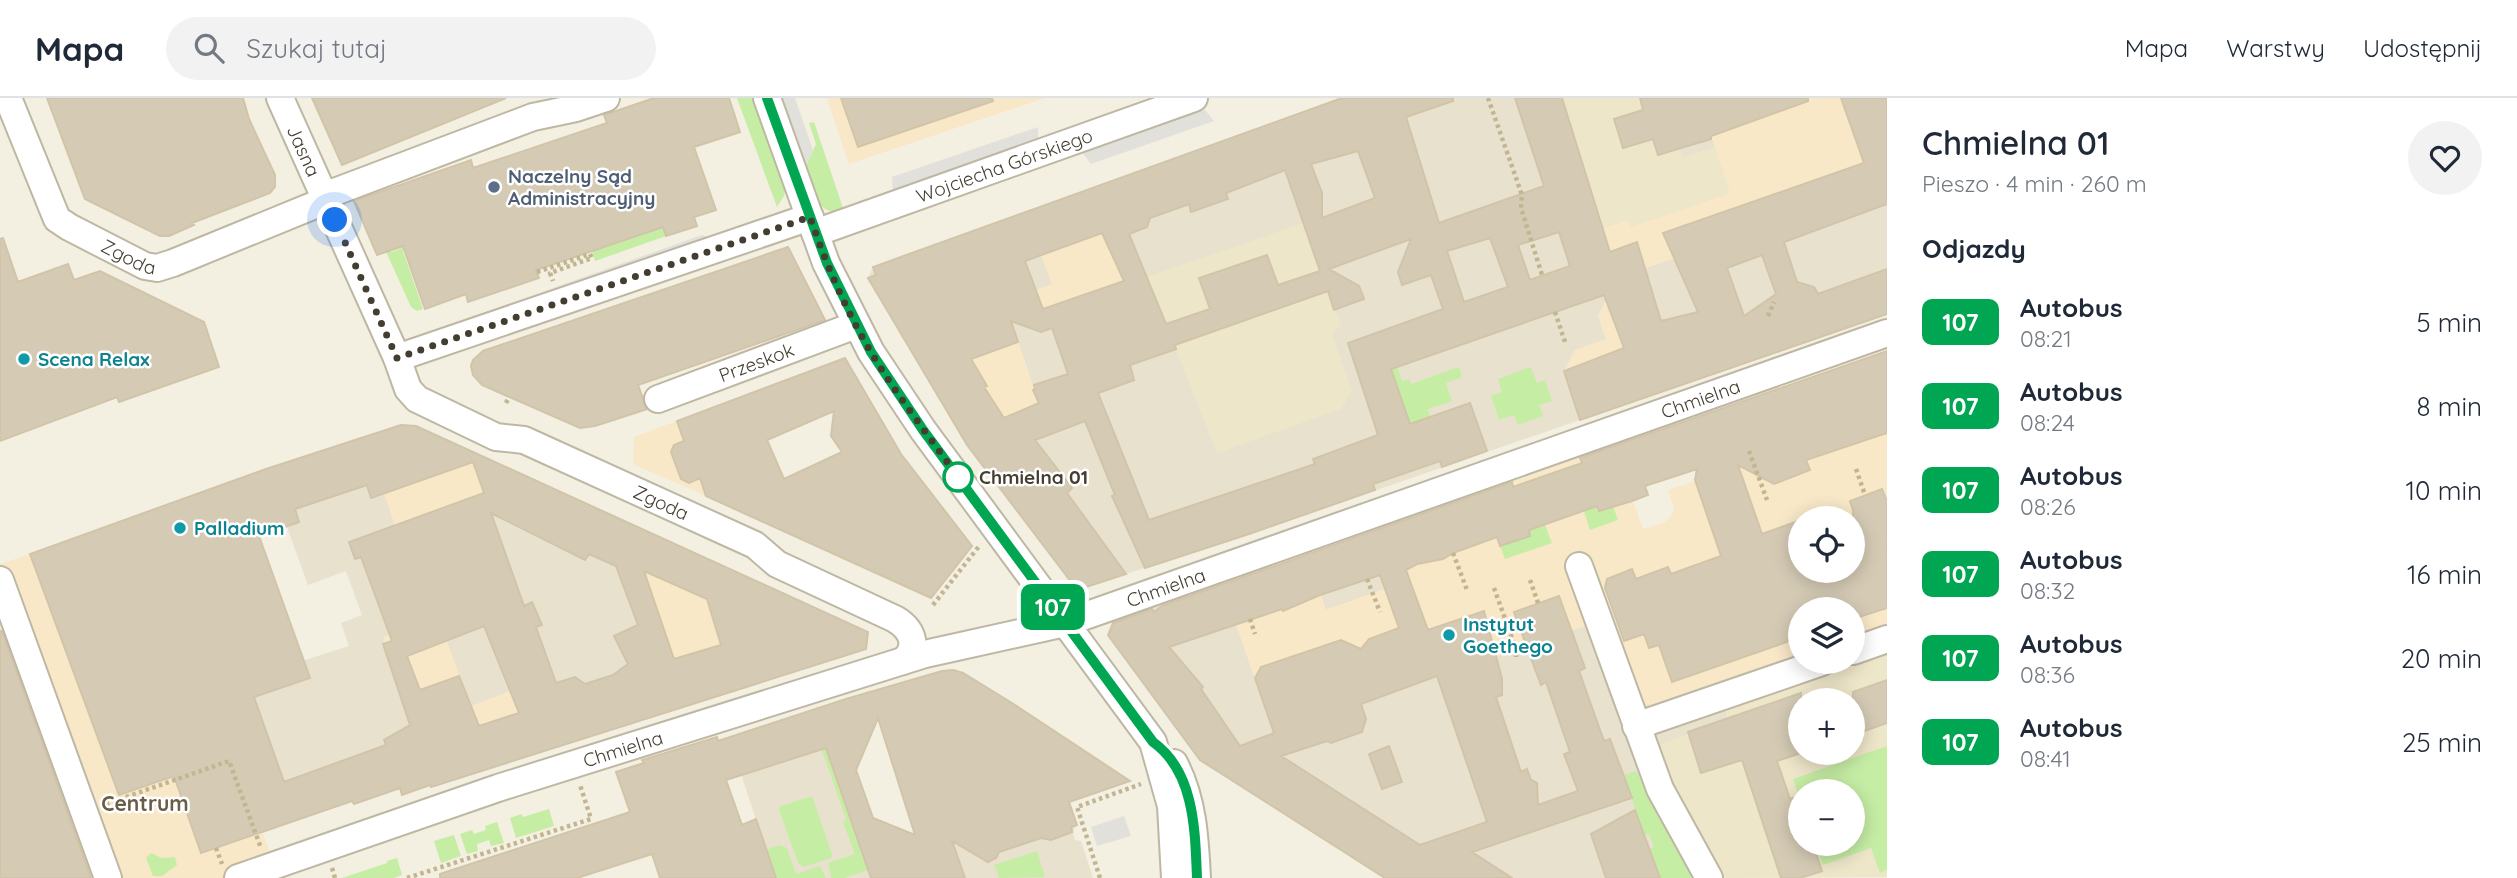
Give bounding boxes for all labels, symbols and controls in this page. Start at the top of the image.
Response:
search box [166,17,656,80]
text: Mapa [35,28,124,69]
icon: search [190,29,228,67]
text: Szukaj tutaj [246,32,387,65]
text: Mapa [2125,33,2188,63]
text: Warstwy [2226,33,2325,63]
text: Udostępnij [2363,33,2482,63]
street label: Jasna [282,121,326,180]
button: heart [2408,121,2482,195]
text: Chmielna 01 [1922,122,2110,163]
street label: Wojciecha Górskiego [913,123,1096,208]
place label: Naczelny Sąd Administracyjny [508,164,655,210]
text: Pieszo · 4 min · 260 m [1922,169,2147,198]
marker: Naczelny Sąd Administracyjny [486,179,502,195]
your location [317,202,352,237]
text: Odjazdy [1922,232,2026,265]
street label: Zgoda [97,234,158,280]
text: Autobus [2020,291,2122,324]
text: 5 min [2416,306,2482,339]
text: 107 [1942,307,1979,337]
text: 08:21 [2020,324,2072,353]
street label: Przeskok [715,337,797,387]
place label: Scena Relax [38,347,150,371]
marker: Scena Relax [16,351,32,367]
street label: Chmielna [1658,374,1743,424]
text: Autobus [2020,375,2122,408]
text: 8 min [2417,390,2482,423]
text: 107 [1942,391,1979,421]
text: 08:24 [2020,408,2075,437]
text: Autobus [2020,459,2122,492]
marker: Chmielna 01 [943,462,973,492]
place label: Chmielna 01 [979,465,1088,489]
text: 10 min [2406,474,2482,507]
text: 107 [1942,475,1979,505]
street label: Zgoda [630,479,693,525]
text: 08:26 [2020,492,2076,521]
map controls [1788,506,1865,856]
button: locate [1788,506,1865,583]
place label: Palladium [194,516,285,540]
marker: Palladium [172,520,188,536]
text: Autobus [2020,543,2122,576]
text: 16 min [2407,558,2482,591]
text: 107 [1942,559,1979,589]
street label: Chmielna [1123,562,1209,612]
text: 08:32 [2020,576,2075,605]
line badge: 107 [1013,584,1093,630]
text: 107 [1035,592,1071,622]
button: layers [1788,597,1865,674]
place label: Instytut Goethego [1463,612,1553,658]
marker: Instytut Goethego [1441,627,1457,643]
text: Autobus [2020,627,2122,660]
text: 20 min [2401,642,2482,675]
text: 107 [1942,643,1979,673]
text: 08:36 [2020,660,2075,689]
button: + [1788,688,1865,765]
text: Autobus [2020,711,2122,744]
street label: Chmielna [580,725,666,773]
text: 25 min [2402,726,2482,759]
text: 107 [1942,727,1979,757]
text: 08:41 [2020,744,2071,773]
button: − [1788,779,1865,856]
district label: Centrum [101,790,189,816]

